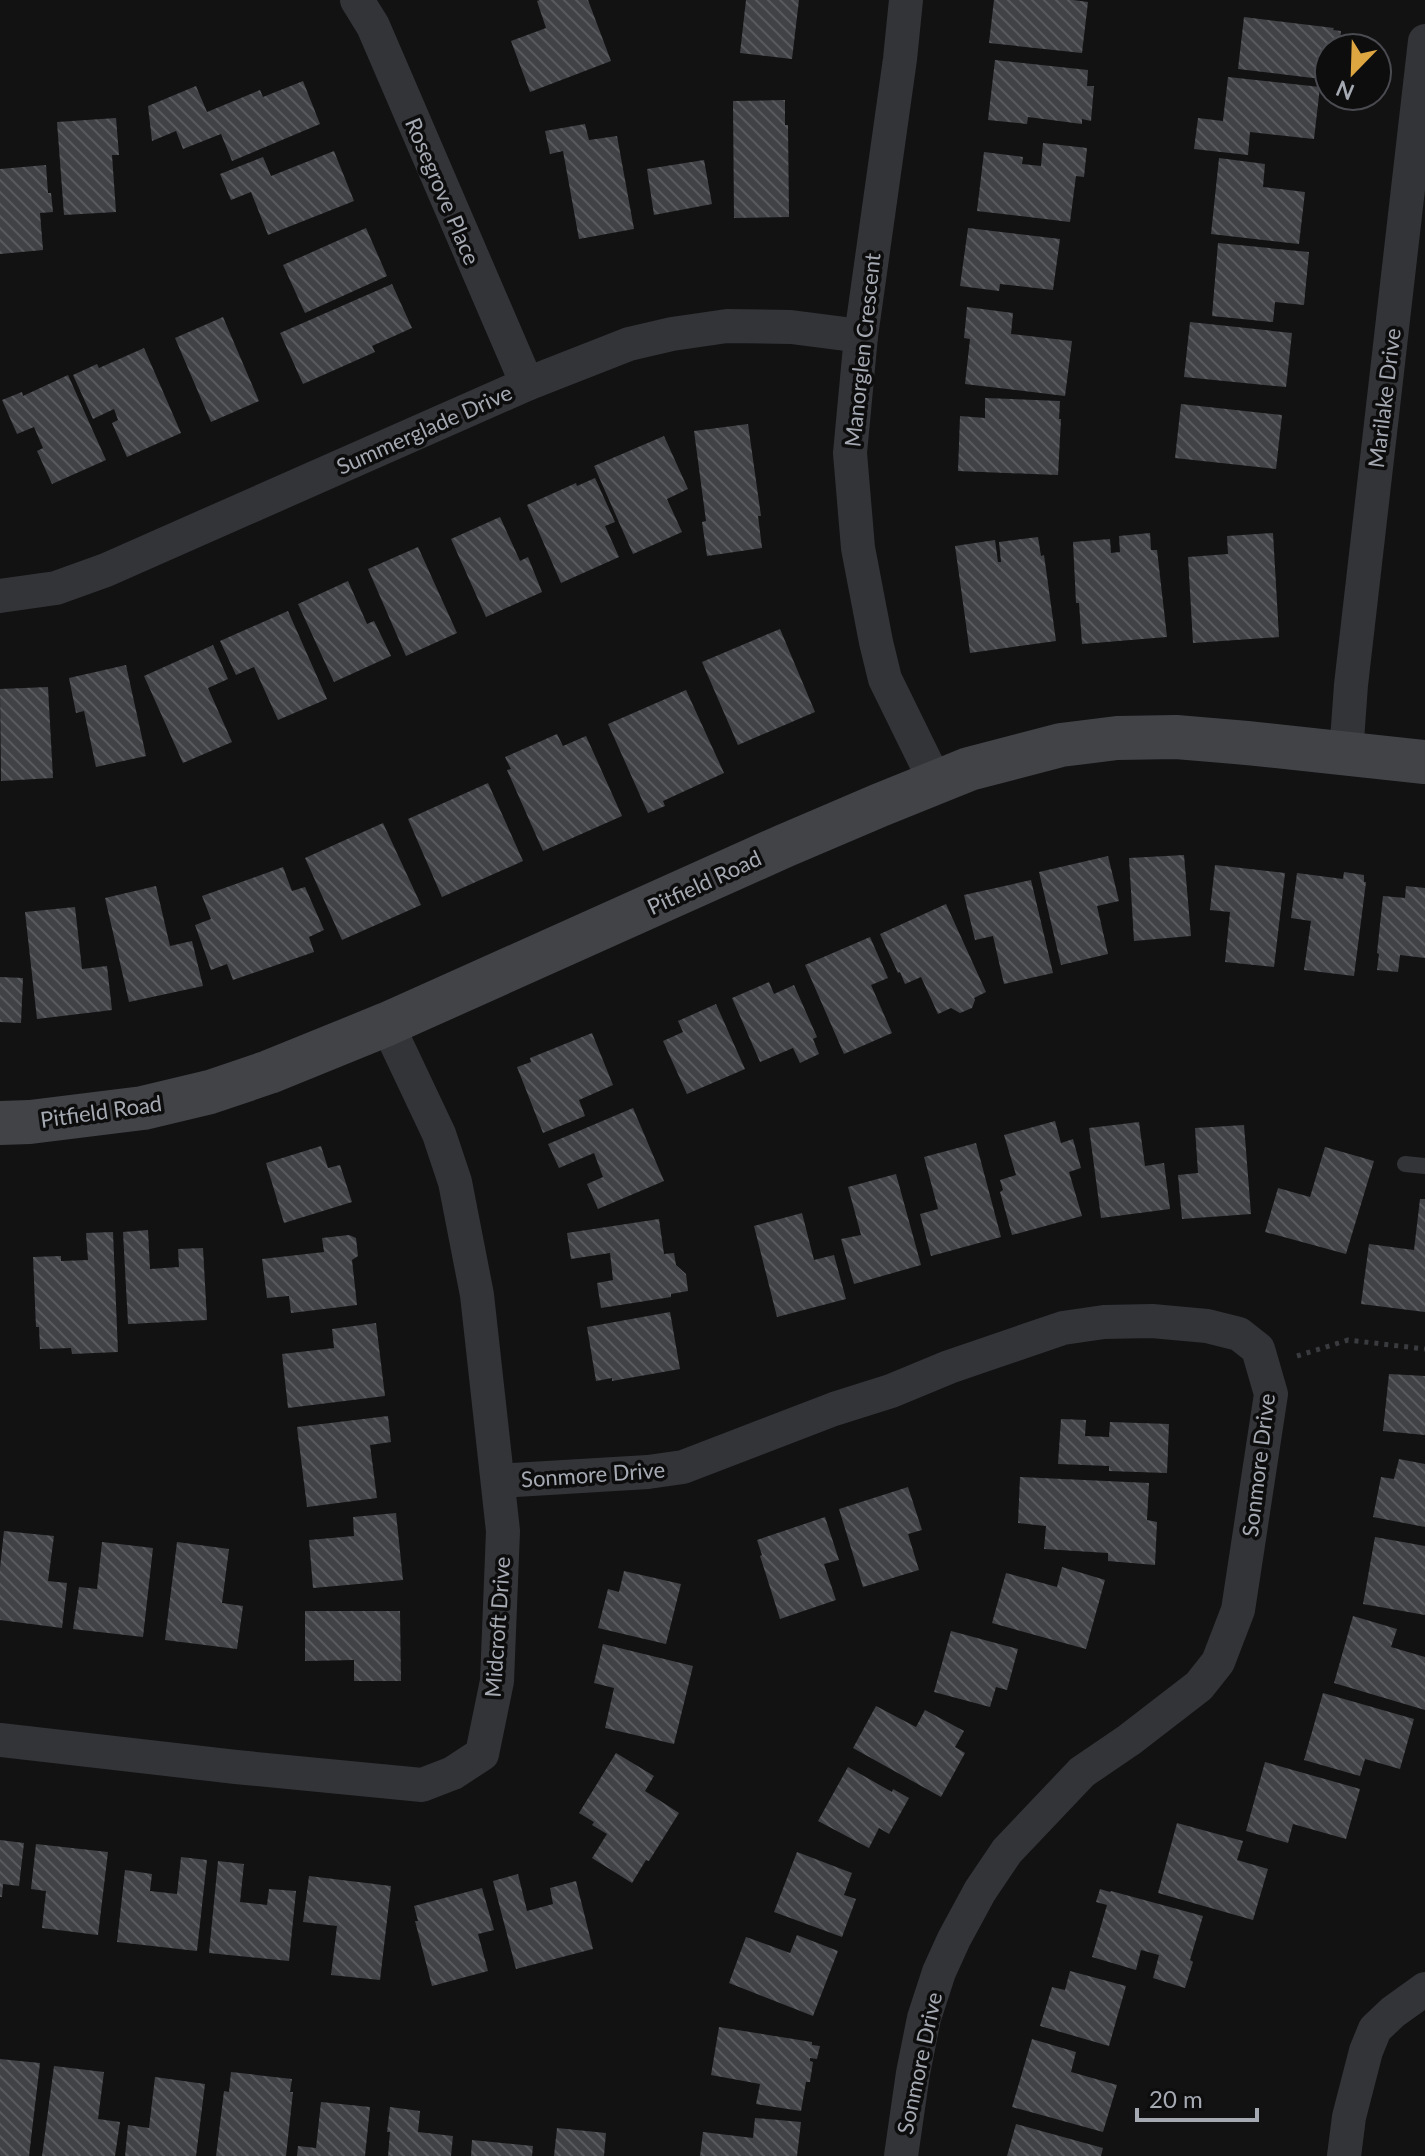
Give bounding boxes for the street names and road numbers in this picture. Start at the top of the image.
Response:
street label: Rosegrove Place [400,113,486,269]
street label: Manorglen Crescent [838,252,886,448]
street label: Marilake Drive [1362,327,1406,469]
street label: Summerglade Drive [332,378,516,480]
street label: Pitfield Road [643,844,765,920]
street label: Pitfield Road [38,1089,164,1133]
street label: Sonmore Drive [1236,1392,1280,1538]
street label: Sonmore Drive [520,1455,666,1493]
street label: Midcroft Drive [479,1556,515,1698]
street label: Sonmore Drive [891,1990,947,2136]

